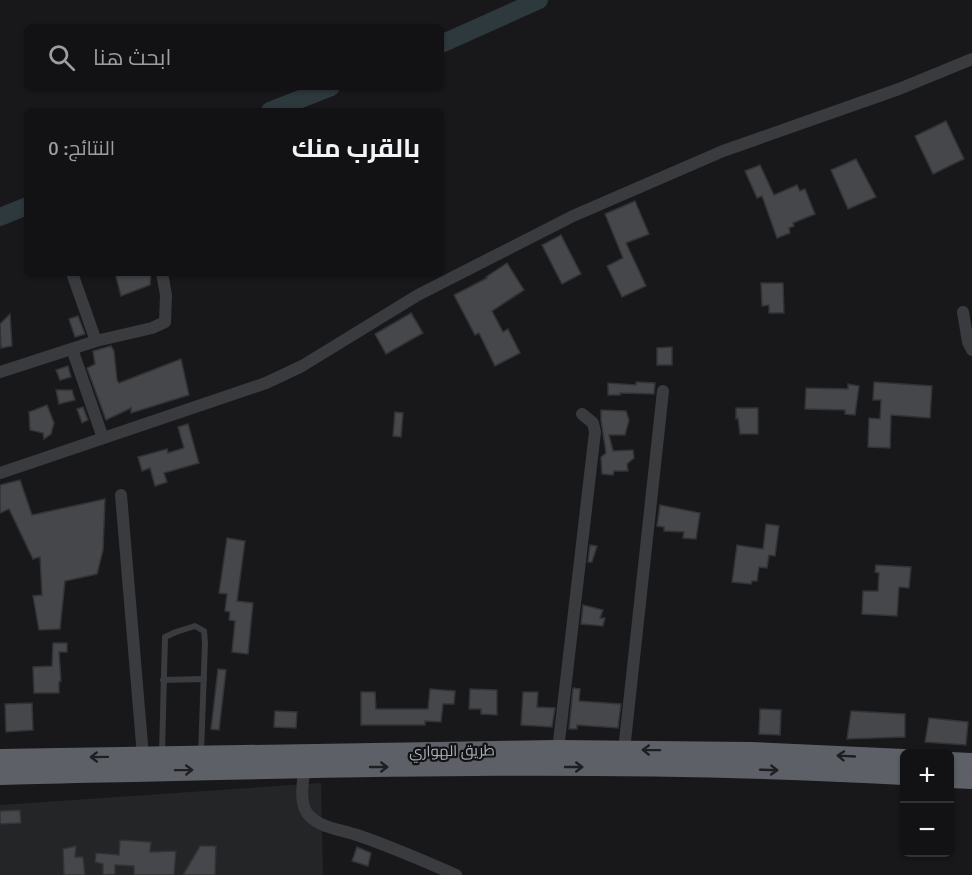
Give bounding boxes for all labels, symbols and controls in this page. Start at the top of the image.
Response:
search box [24,24,444,90]
icon: search [45,41,78,74]
text: ابحث هنا [93,44,171,71]
text: بالقرب منك [292,133,420,165]
text: النتائج: 0 [48,136,115,161]
street label: طريق الهواري [409,741,495,764]
one-way arrow [642,744,662,756]
map controls [900,749,954,857]
button: + [900,749,954,803]
one-way arrow [837,750,857,761]
one-way arrow [90,751,110,763]
one-way arrow [369,761,389,773]
one-way arrow [564,761,584,773]
one-way arrow [759,764,779,775]
one-way arrow [174,765,194,776]
button: − [900,803,954,857]

